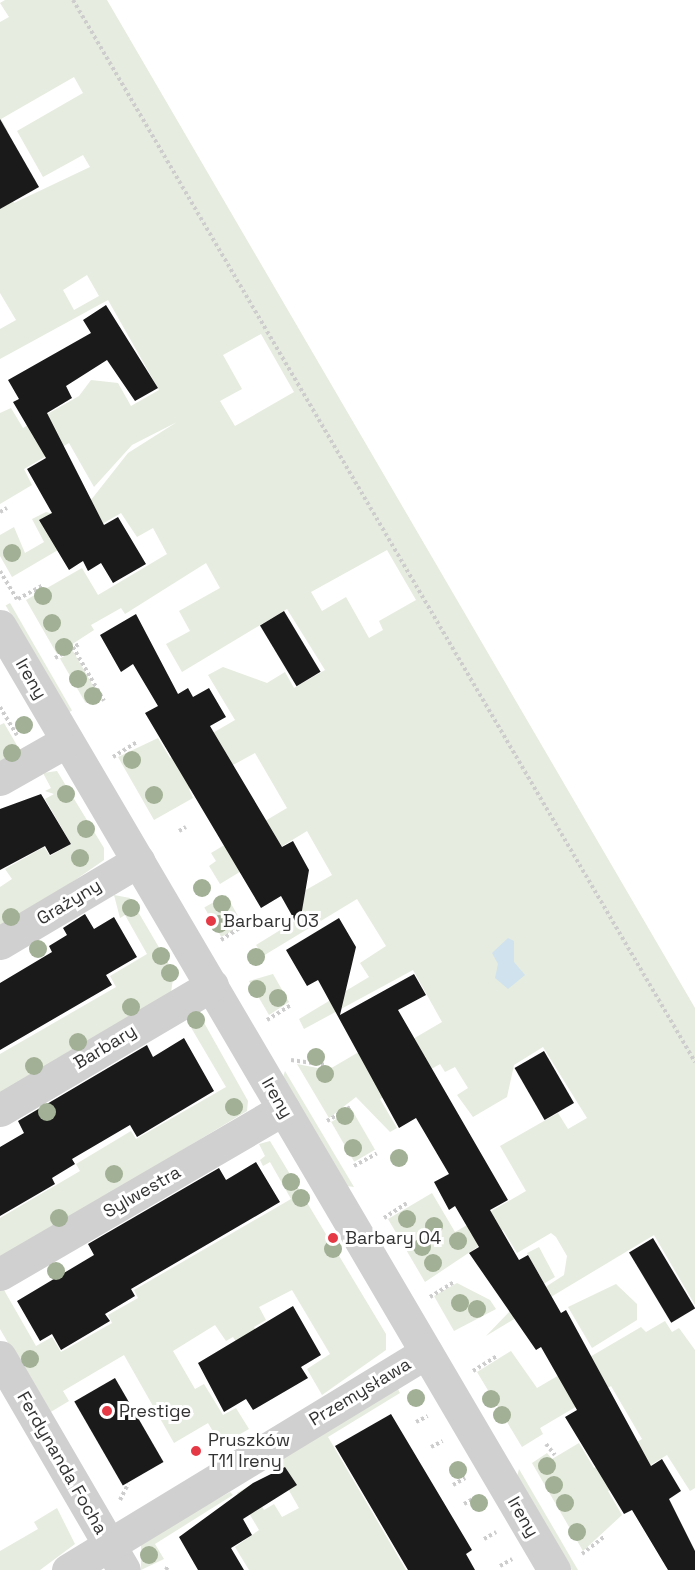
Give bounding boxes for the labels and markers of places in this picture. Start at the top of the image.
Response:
place label: Barbary 03 [223,910,319,932]
marker: Barbary 03 [204,914,218,928]
place label: Barbary 04 [345,1227,441,1249]
marker: Barbary 04 [326,1231,340,1245]
place label: Prestige [119,1400,191,1422]
marker: Prestige [100,1404,114,1418]
place label: Pruszków T11 Ireny [208,1430,290,1472]
marker: Pruszków T11 Ireny [189,1444,203,1458]

